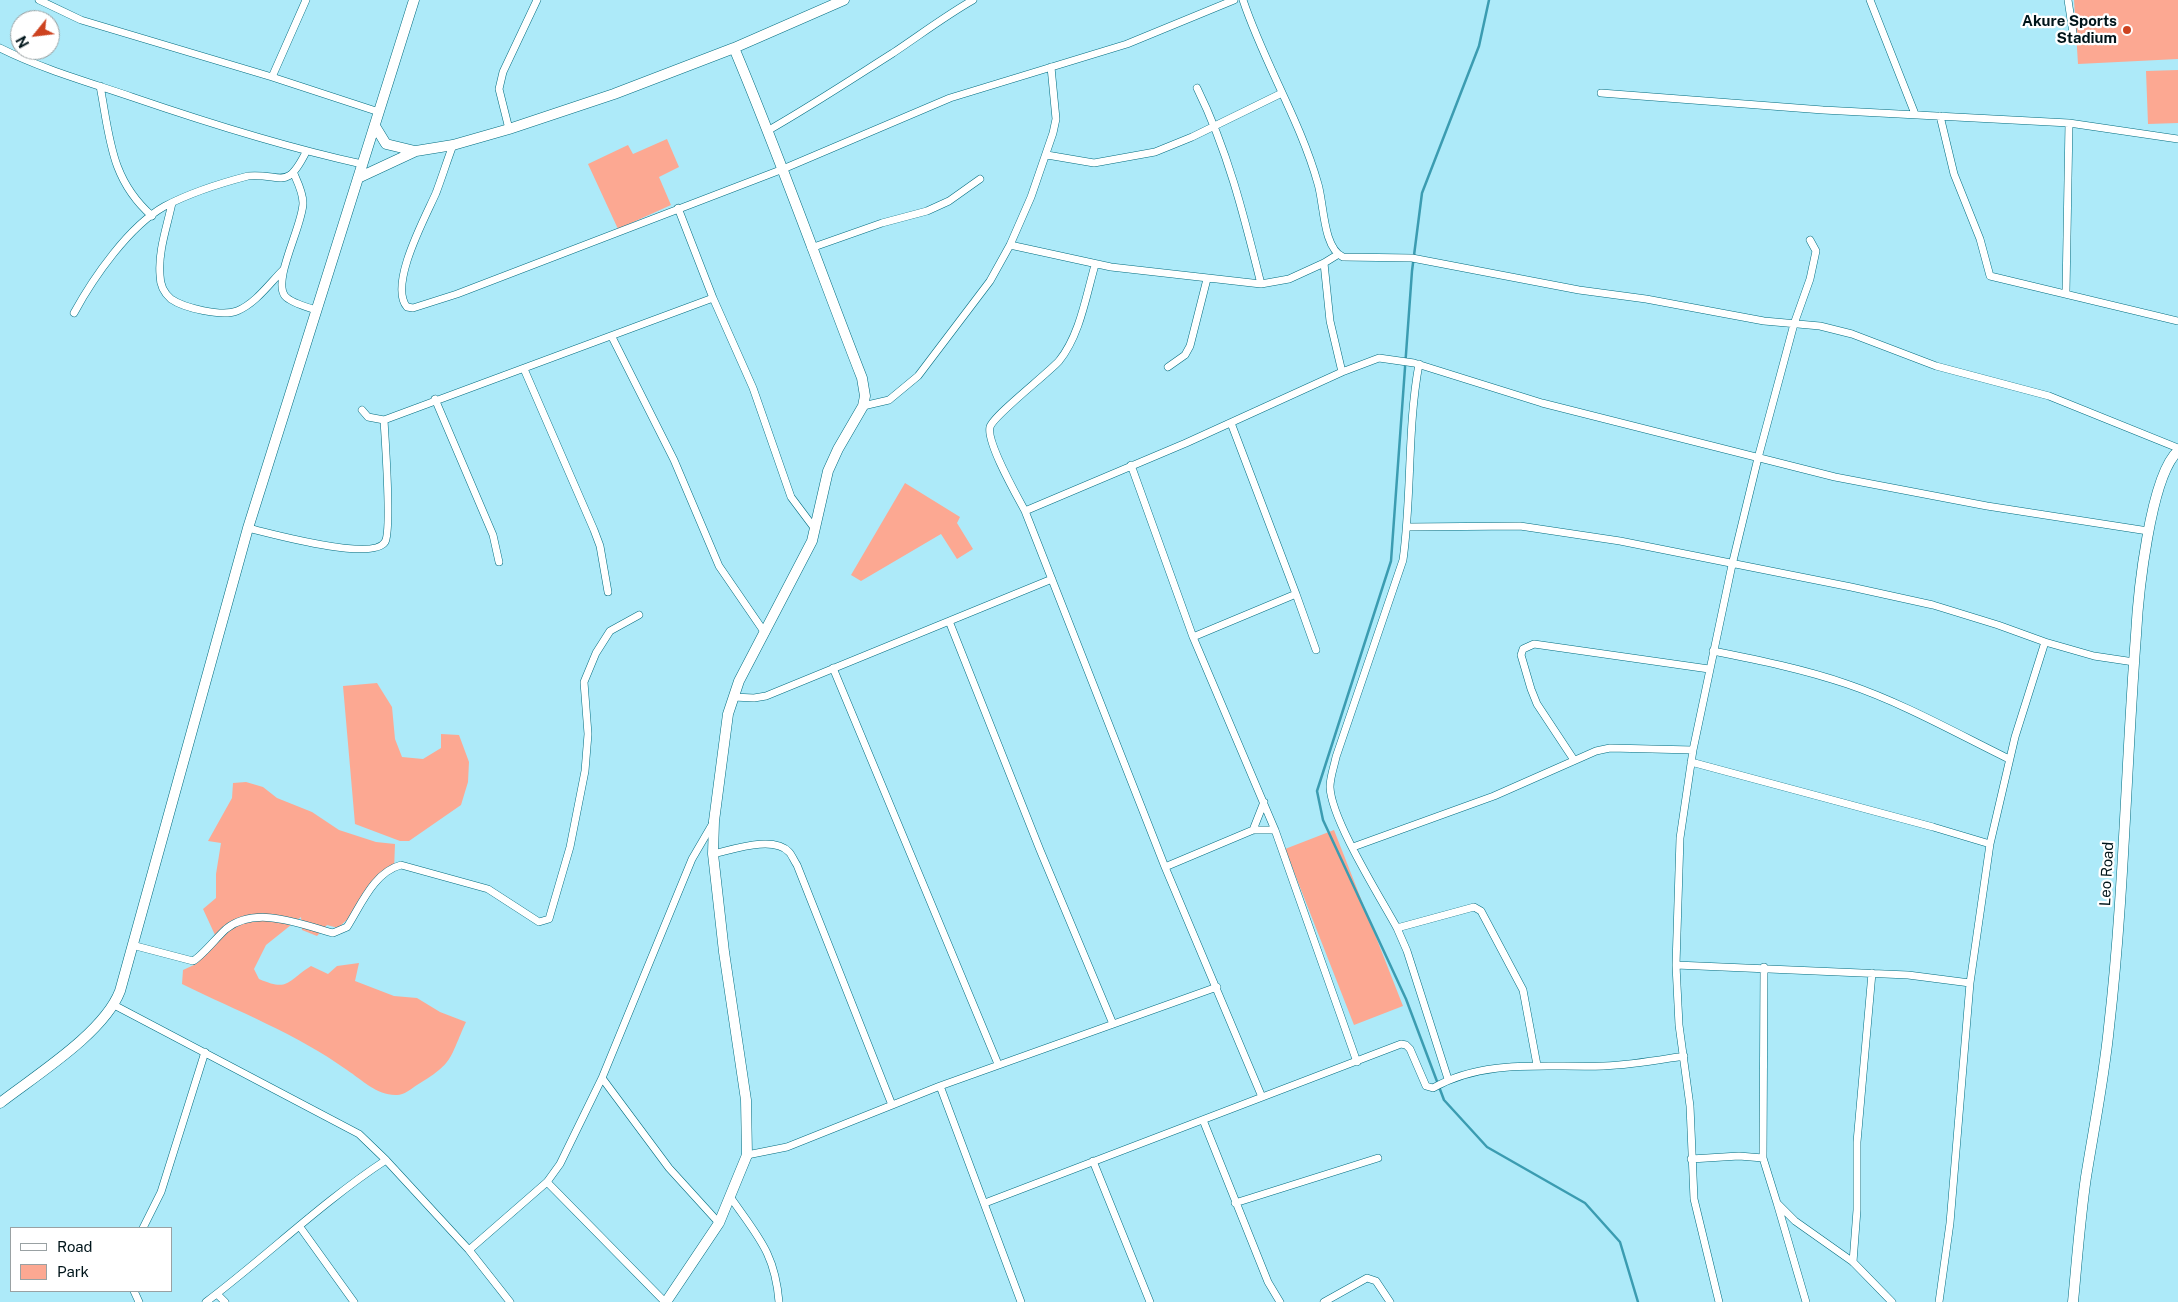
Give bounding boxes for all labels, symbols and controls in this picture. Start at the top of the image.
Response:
north arrow [10,10,60,60]
place label: Akure Sports Stadium [2022,12,2117,47]
marker: Akure Sports Stadium [2121,24,2133,36]
text: N [13,33,32,50]
street label: Leo Road [2096,841,2118,907]
legend [10,1227,172,1292]
text: Road [57,1238,93,1255]
text: Park [57,1263,89,1280]

